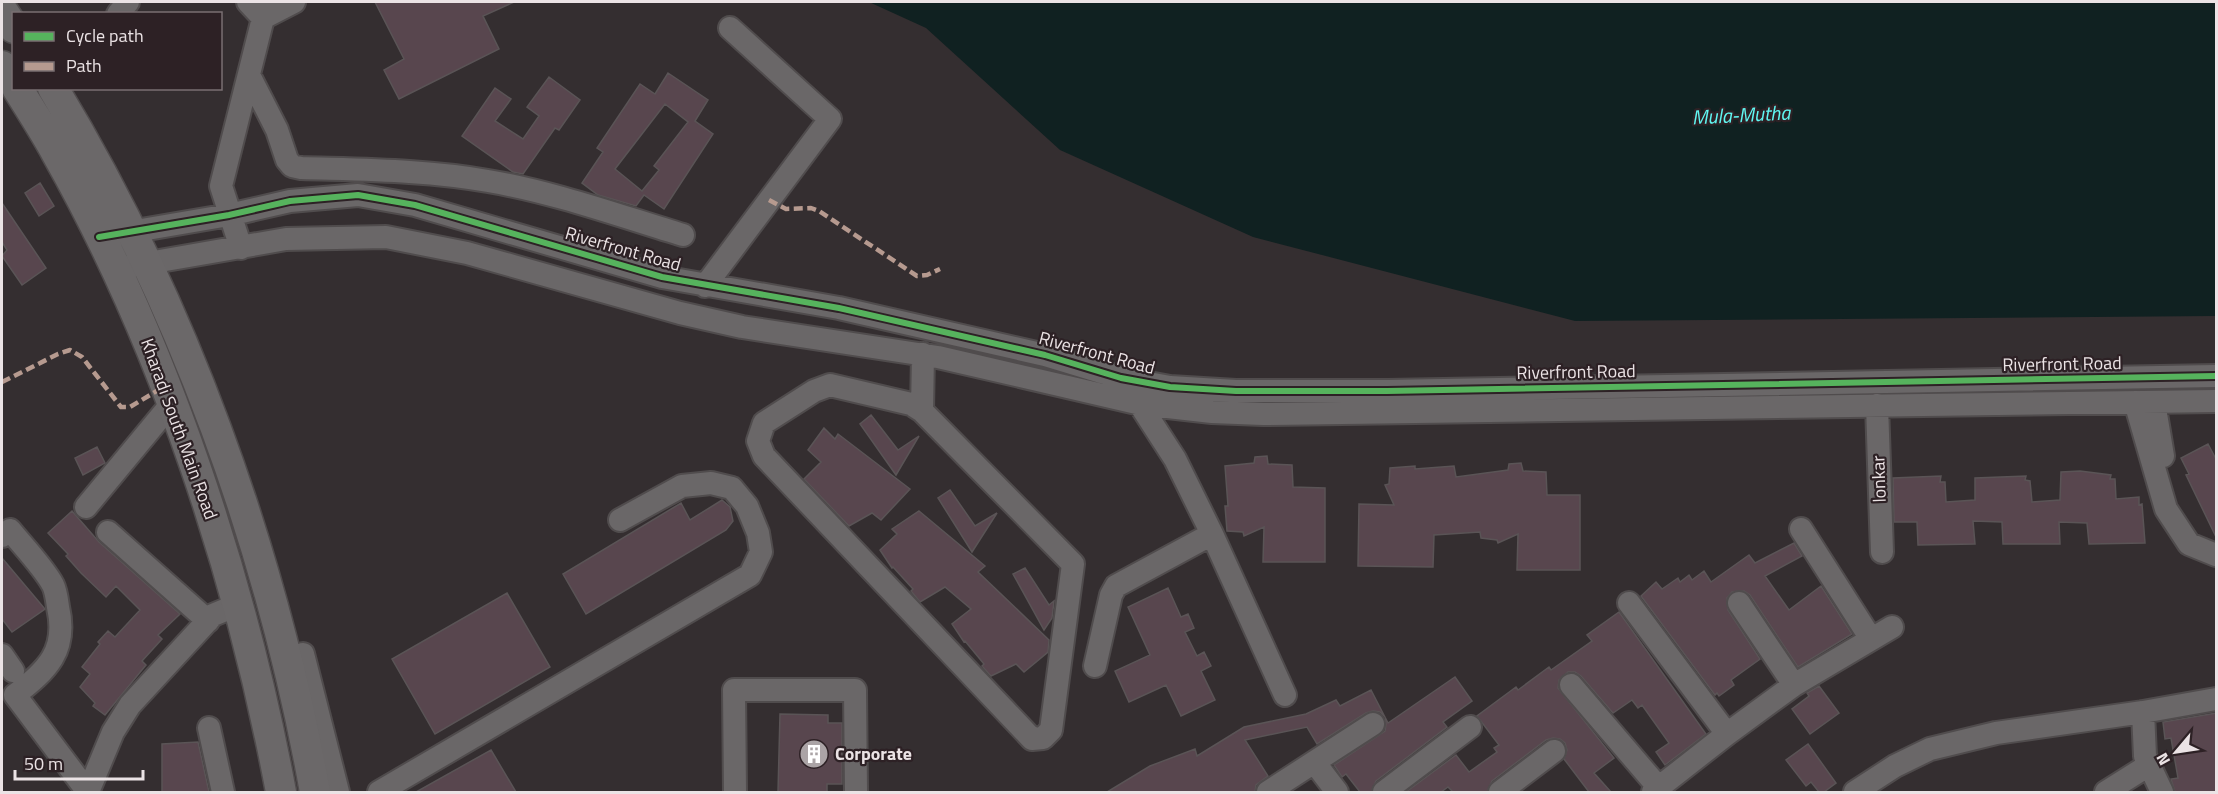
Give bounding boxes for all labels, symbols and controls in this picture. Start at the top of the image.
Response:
legend [12,12,222,90]
text: Cycle path [66,22,144,49]
text: Path [66,52,102,79]
water label: Mula-Mutha [1691,96,1792,133]
street label: Riverfront Road [562,219,684,278]
street label: Riverfront Road [1036,324,1158,381]
street label: Kharadi South Main Road [134,334,225,523]
street label: Riverfront Road [2002,349,2122,378]
street label: Riverfront Road [1516,357,1636,386]
street label: lonkar [1864,455,1893,503]
north arrow [2146,722,2206,782]
building icon: Corporate [798,738,830,770]
place label: Corporate [835,740,912,767]
scale bar [15,743,142,781]
text: N [2150,749,2176,770]
text: 50 m [24,750,63,777]

